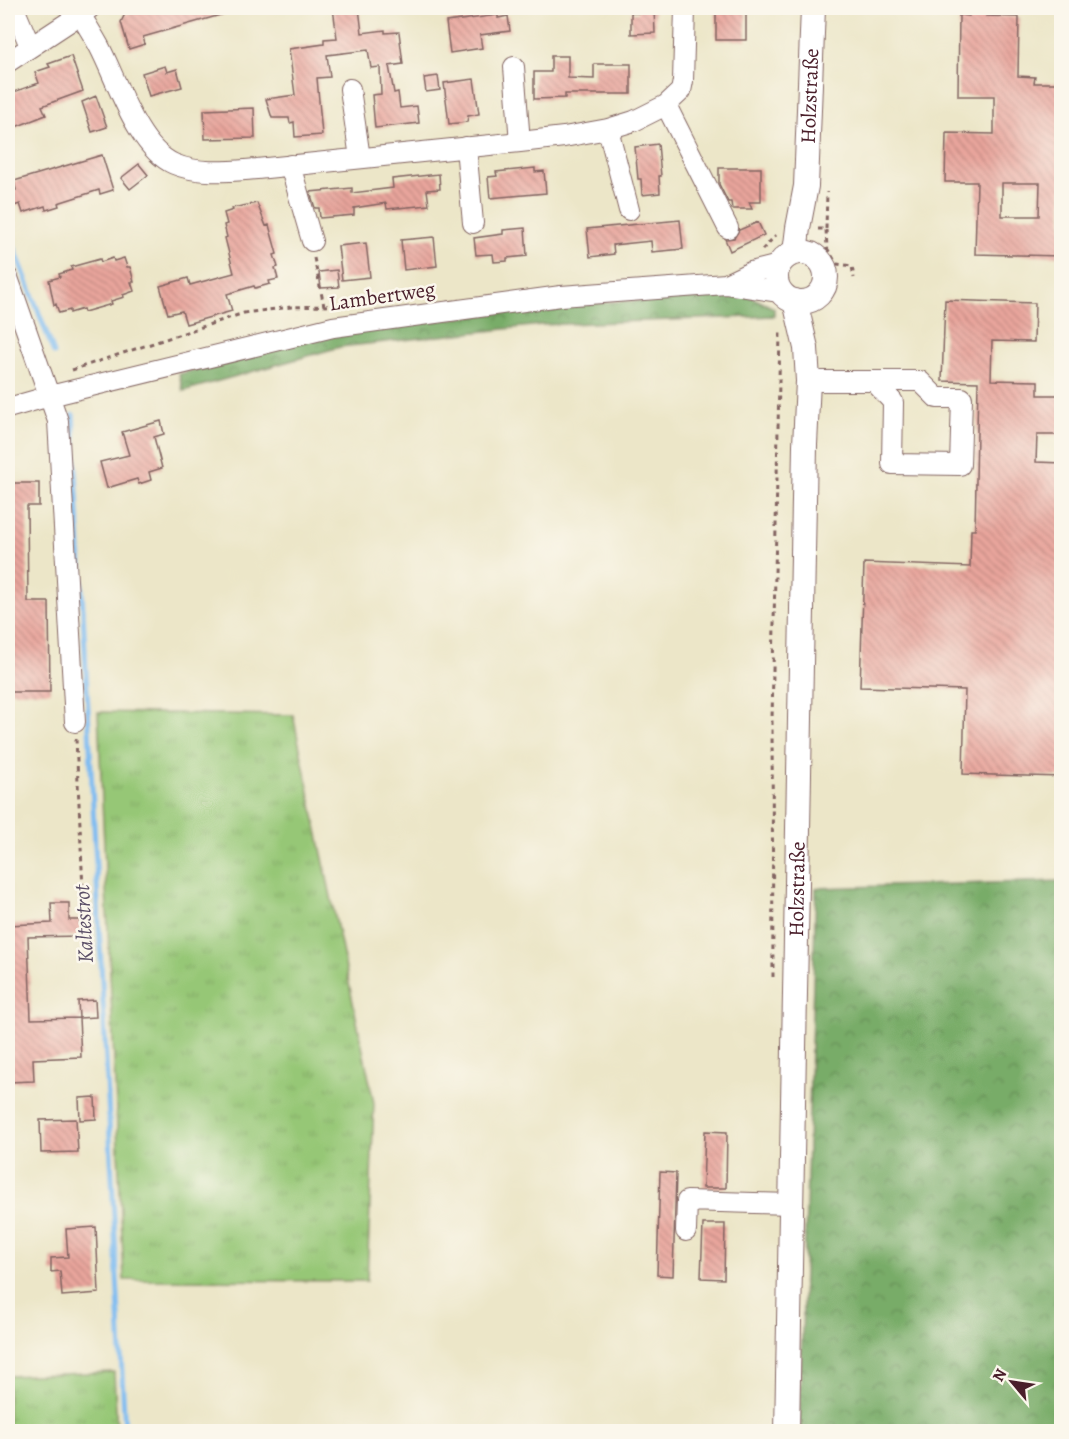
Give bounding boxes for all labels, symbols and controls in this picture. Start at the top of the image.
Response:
street label: Holzstraße [794,48,825,144]
street label: Lambertweg [327,275,437,317]
street label: Holzstraße [782,841,812,937]
water label: Kaltestrot [67,883,101,964]
north arrow [982,1352,1042,1412]
text: N [987,1364,1012,1386]

